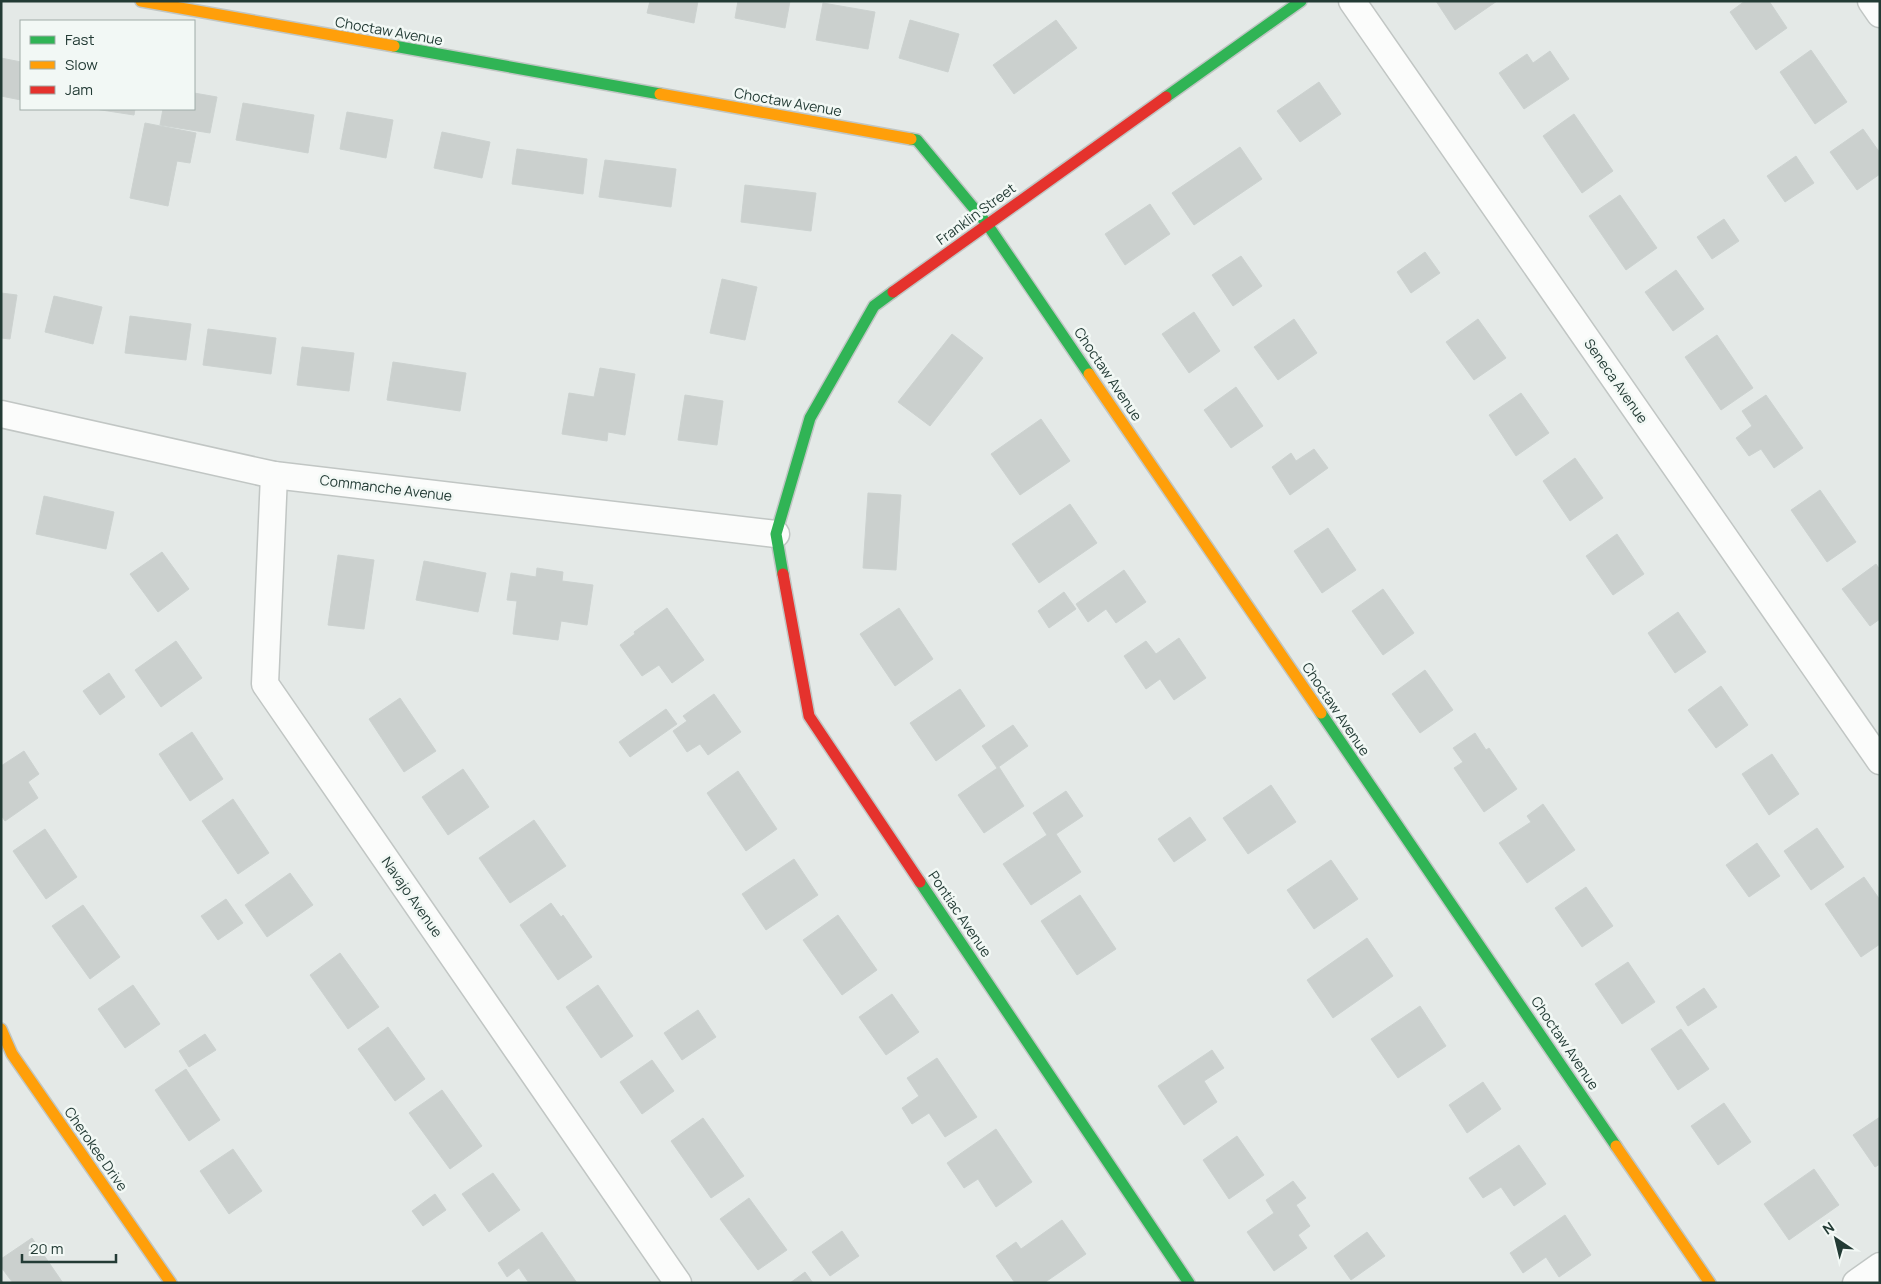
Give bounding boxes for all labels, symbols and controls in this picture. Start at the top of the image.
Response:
street label: Choctaw Avenue [334,12,444,49]
legend [20,20,195,110]
text: Fast [65,29,94,50]
text: Slow [65,54,98,75]
text: Jam [65,79,93,100]
street label: Choctaw Avenue [733,83,843,120]
street label: Franklin Street [932,178,1019,249]
street label: Choctaw Avenue [1070,323,1147,424]
street label: Seneca Avenue [1580,335,1653,427]
street label: Commanche Avenue [319,470,453,505]
street label: Choctaw Avenue [1298,658,1375,759]
street label: Navajo Avenue [378,853,447,941]
street label: Pontiac Avenue [925,867,996,961]
street label: Choctaw Avenue [1527,992,1604,1093]
street label: Cherokee Drive [60,1103,132,1194]
north arrow [1811,1214,1861,1264]
text: N [1819,1217,1838,1239]
scale bar [22,1232,116,1264]
text: 20 m [30,1238,63,1259]

